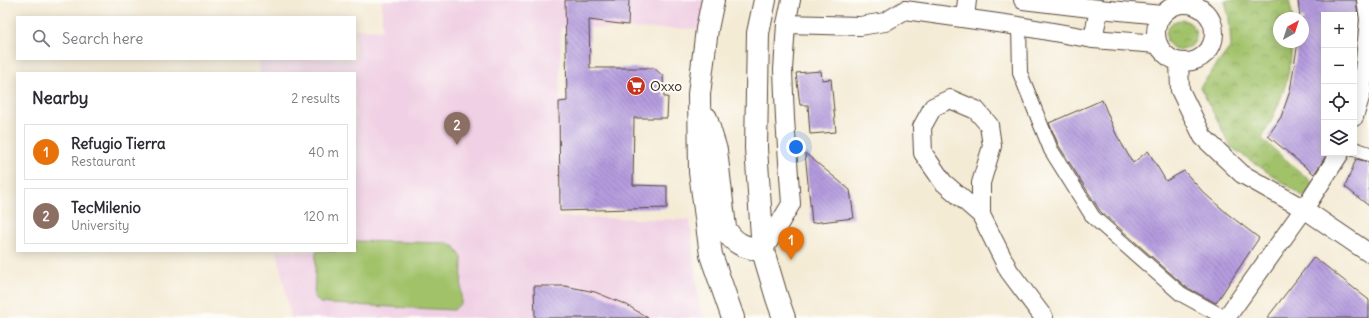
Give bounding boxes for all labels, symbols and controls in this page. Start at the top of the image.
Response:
north arrow [1273,12,1309,48]
map controls [1321,12,1357,156]
button: + [1321,12,1357,48]
search box [16,16,356,60]
icon: search [30,27,52,49]
text: Search here [62,29,143,48]
button: − [1321,48,1357,84]
supermarket icon: Oxxo [625,75,647,97]
place label: Oxxo [650,77,682,95]
button: locate [1321,84,1357,120]
text: Nearby [32,87,88,109]
text: 2 results [291,90,340,107]
pin: 2 [444,112,470,145]
button: layers [1321,120,1357,156]
text: Refugio Tierra [71,134,166,153]
your location [786,137,806,157]
text: 1 [43,144,49,161]
text: 40 m [308,144,339,161]
text: Restaurant [71,153,136,170]
text: TecMilenio [71,198,141,217]
text: 2 [42,208,50,225]
text: 120 m [304,208,339,225]
text: University [71,217,129,234]
pin: 1 [778,227,804,260]

